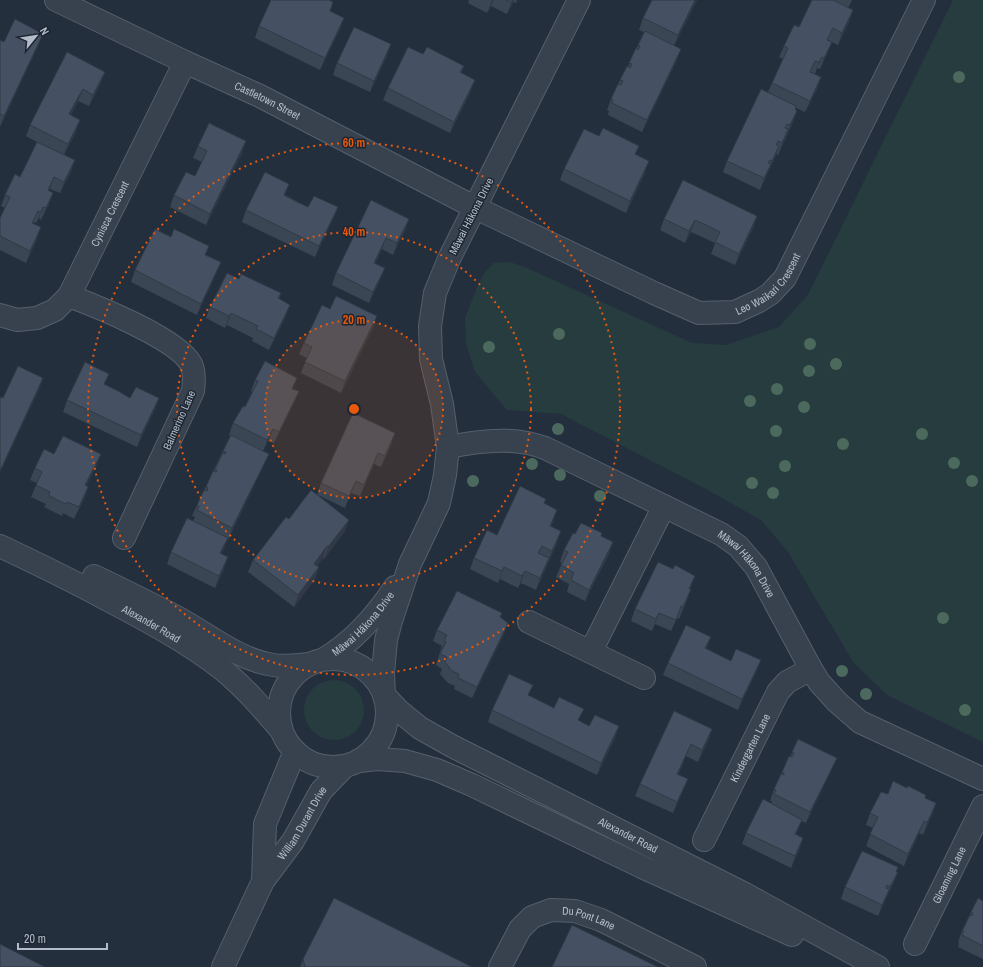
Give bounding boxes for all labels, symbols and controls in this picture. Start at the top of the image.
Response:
north arrow [16,16,56,56]
text: N [37,25,52,37]
street label: Castletown Street [232,78,303,123]
text: 60 m [343,135,365,151]
street label: Māwai Hākona Drive [446,175,496,257]
street label: Cynisca Crescent [88,178,132,249]
text: 40 m [343,224,365,240]
street label: Leo Waikari Crescent [733,250,804,318]
text: 20 m [343,312,365,328]
street label: Balmerino Lane [160,388,198,452]
centre of rings [347,402,361,416]
street label: Māwai Hākona Drive [715,527,778,600]
street label: Māwai Hākona Drive [329,589,397,659]
street label: Alexander Road [119,601,183,646]
street label: Kindergarten Lane [727,711,773,785]
street label: William Durant Drive [274,783,329,863]
street label: Alexander Road [595,814,660,856]
street label: Gloaming Lane [929,844,969,906]
street label: Du Pont Lane [562,903,618,933]
scale bar [18,925,107,951]
text: 20 m [24,931,46,947]

